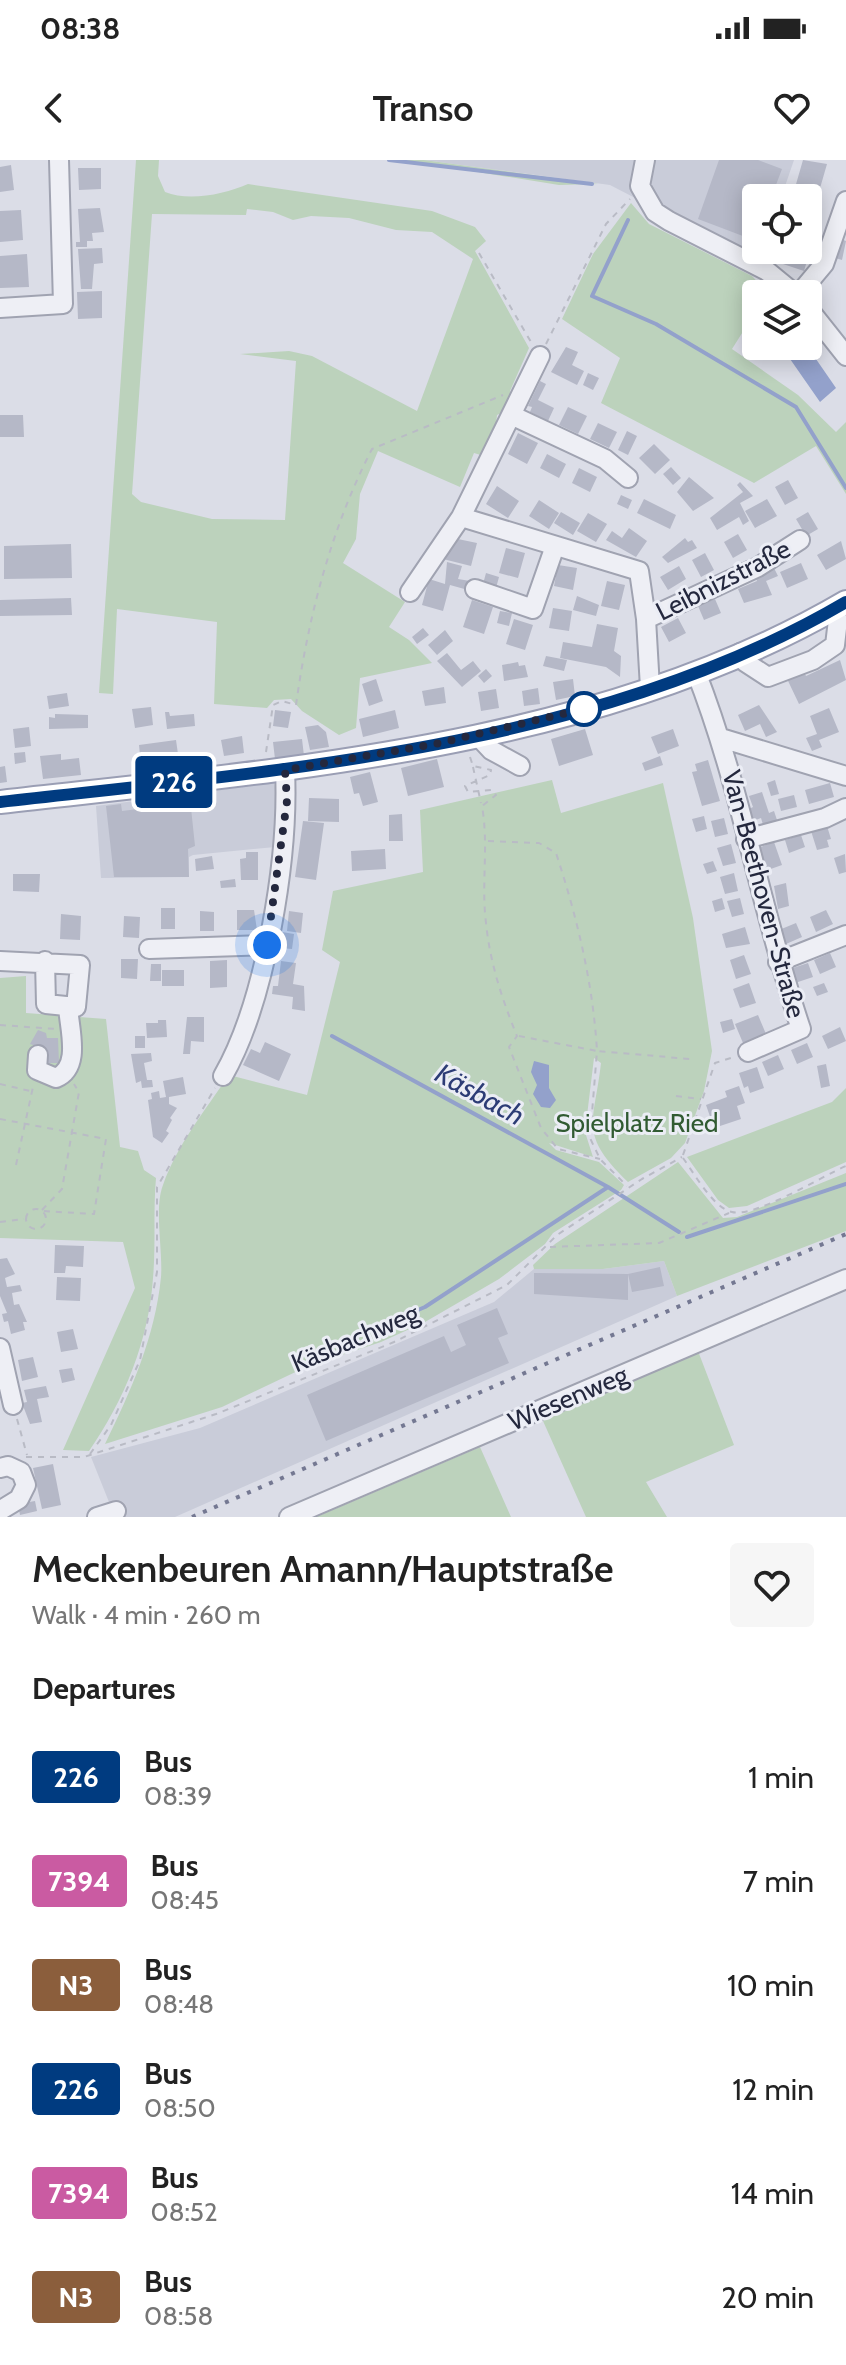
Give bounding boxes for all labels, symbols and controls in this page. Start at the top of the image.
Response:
text: 08:38 [40,10,120,47]
icon: back [32,86,76,130]
text: Transo [372,86,474,130]
icon: heart [770,86,814,130]
map controls [742,184,822,360]
button: locate [742,184,822,264]
button: layers [742,280,822,360]
street label: Leibnizstraße [650,532,796,628]
unlabelled marker [567,692,601,726]
line badge: 226 [128,756,220,808]
text: 226 [151,765,197,799]
street label: Van-Beethoven-Straße [716,767,812,1021]
your location [247,925,287,965]
water label: Käsbach [430,1056,530,1132]
park label: Spielplatz Ried [556,1107,718,1139]
street label: Käsbachweg [286,1296,425,1379]
street label: Wiesenweg [503,1358,634,1437]
button: heart [730,1543,814,1627]
text: Meckenbeuren Amann/Hauptstraße [32,1545,614,1592]
text: Walk · 4 min · 260 m [32,1599,261,1631]
text: Departures [32,1670,176,1707]
text: Bus [144,1743,192,1780]
text: 1 min [748,1759,814,1796]
text: 226 [53,1760,99,1794]
text: 08:39 [144,1780,212,1812]
text: Bus [151,1847,198,1884]
text: 7 min [743,1863,814,1900]
text: 7394 [48,1864,111,1898]
text: 08:45 [151,1884,219,1916]
text: Bus [144,1951,192,1988]
text: 10 min [727,1967,814,2004]
text: N3 [59,1968,93,2002]
text: 08:48 [144,1988,214,2020]
text: Bus [144,2055,192,2092]
text: 12 min [732,2071,814,2108]
text: 226 [53,2072,99,2106]
text: 08:50 [144,2092,216,2124]
text: Bus [151,2159,198,2196]
text: 14 min [731,2175,814,2212]
text: 7394 [48,2176,111,2210]
text: 08:52 [151,2196,218,2228]
text: Bus [144,2263,192,2300]
text: 20 min [721,2279,814,2316]
text: N3 [59,2280,93,2314]
text: 08:58 [144,2300,213,2332]

